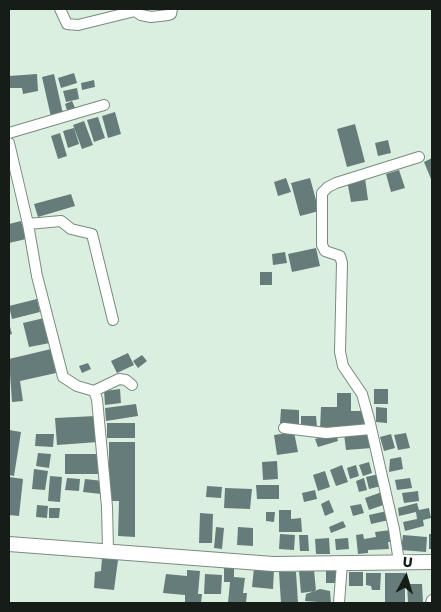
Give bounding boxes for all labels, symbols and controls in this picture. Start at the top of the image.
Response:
north arrow [381,552,431,602]
text: U [402,552,414,573]

